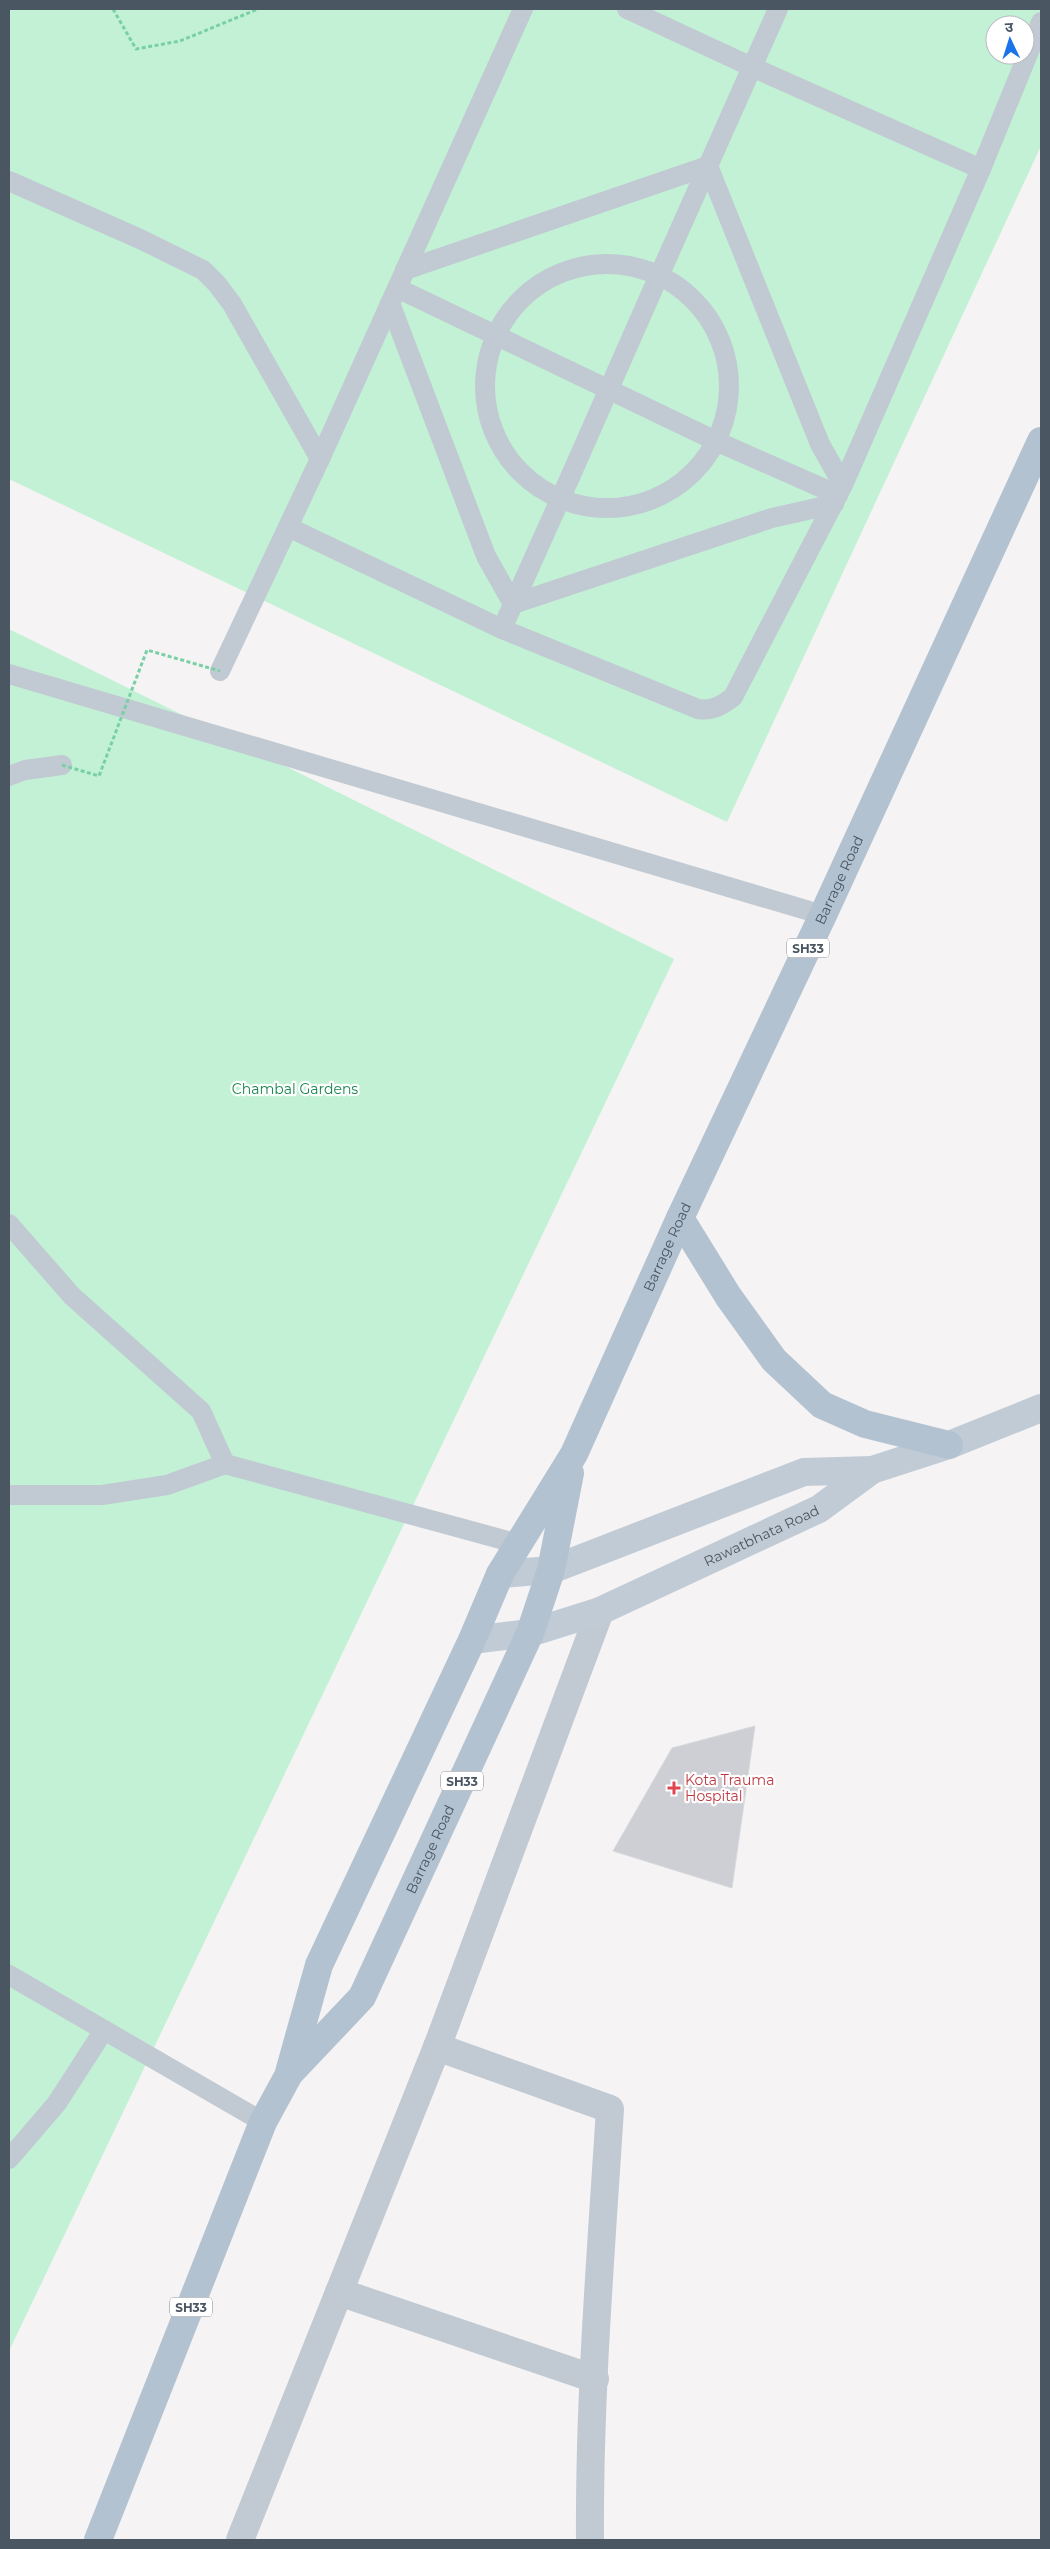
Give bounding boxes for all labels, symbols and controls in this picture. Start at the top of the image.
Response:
north arrow [985,15,1035,65]
text: उ [1004,18,1015,36]
street label: Barrage Road [811,833,867,928]
road number: SH33 [787,938,829,958]
park label: Chambal Gardens [232,1080,358,1098]
street label: Barrage Road [639,1199,695,1294]
street label: Rawatbhata Road [701,1501,822,1570]
place label: Kota Trauma Hospital [685,1771,774,1805]
road number: SH33 [441,1772,483,1790]
marker: Kota Trauma Hospital [667,1781,681,1795]
street label: Barrage Road [402,1802,458,1897]
road number: SH33 [170,2298,212,2316]

